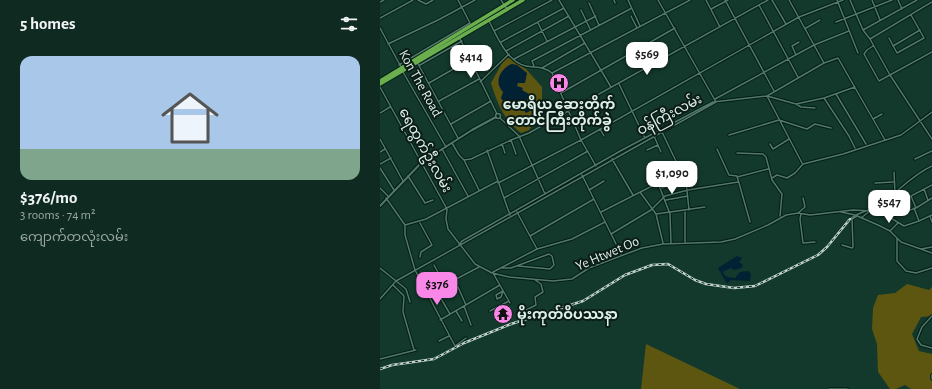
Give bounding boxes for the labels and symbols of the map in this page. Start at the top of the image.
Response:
pin: $569 [623,42,671,76]
pin: $414 [447,45,495,79]
street label: Kon The Road [396,48,444,119]
hospital icon: မောရိယ ဆေးတိုက် တောင်ကြီးတိုက်ခွဲ [548,72,570,94]
street label: ဝန်ကြီးလမ်း [633,88,706,141]
place label: မောရိယ ဆေးတိုက် တောင်ကြီးတိုက်ခွဲ [503,94,615,132]
street label: ရေထွက်ဦးလမ်း [393,104,458,197]
pin: $1,090 [639,161,705,195]
pin: $547 [865,190,913,224]
street label: Ye Htwet Oo [574,234,641,274]
pin: $376 [413,272,461,306]
temple icon: မိုးကုတ်ဝိပဿနာ [492,303,514,325]
place label: မိုးကုတ်ဝိပဿနာ [517,304,618,326]

